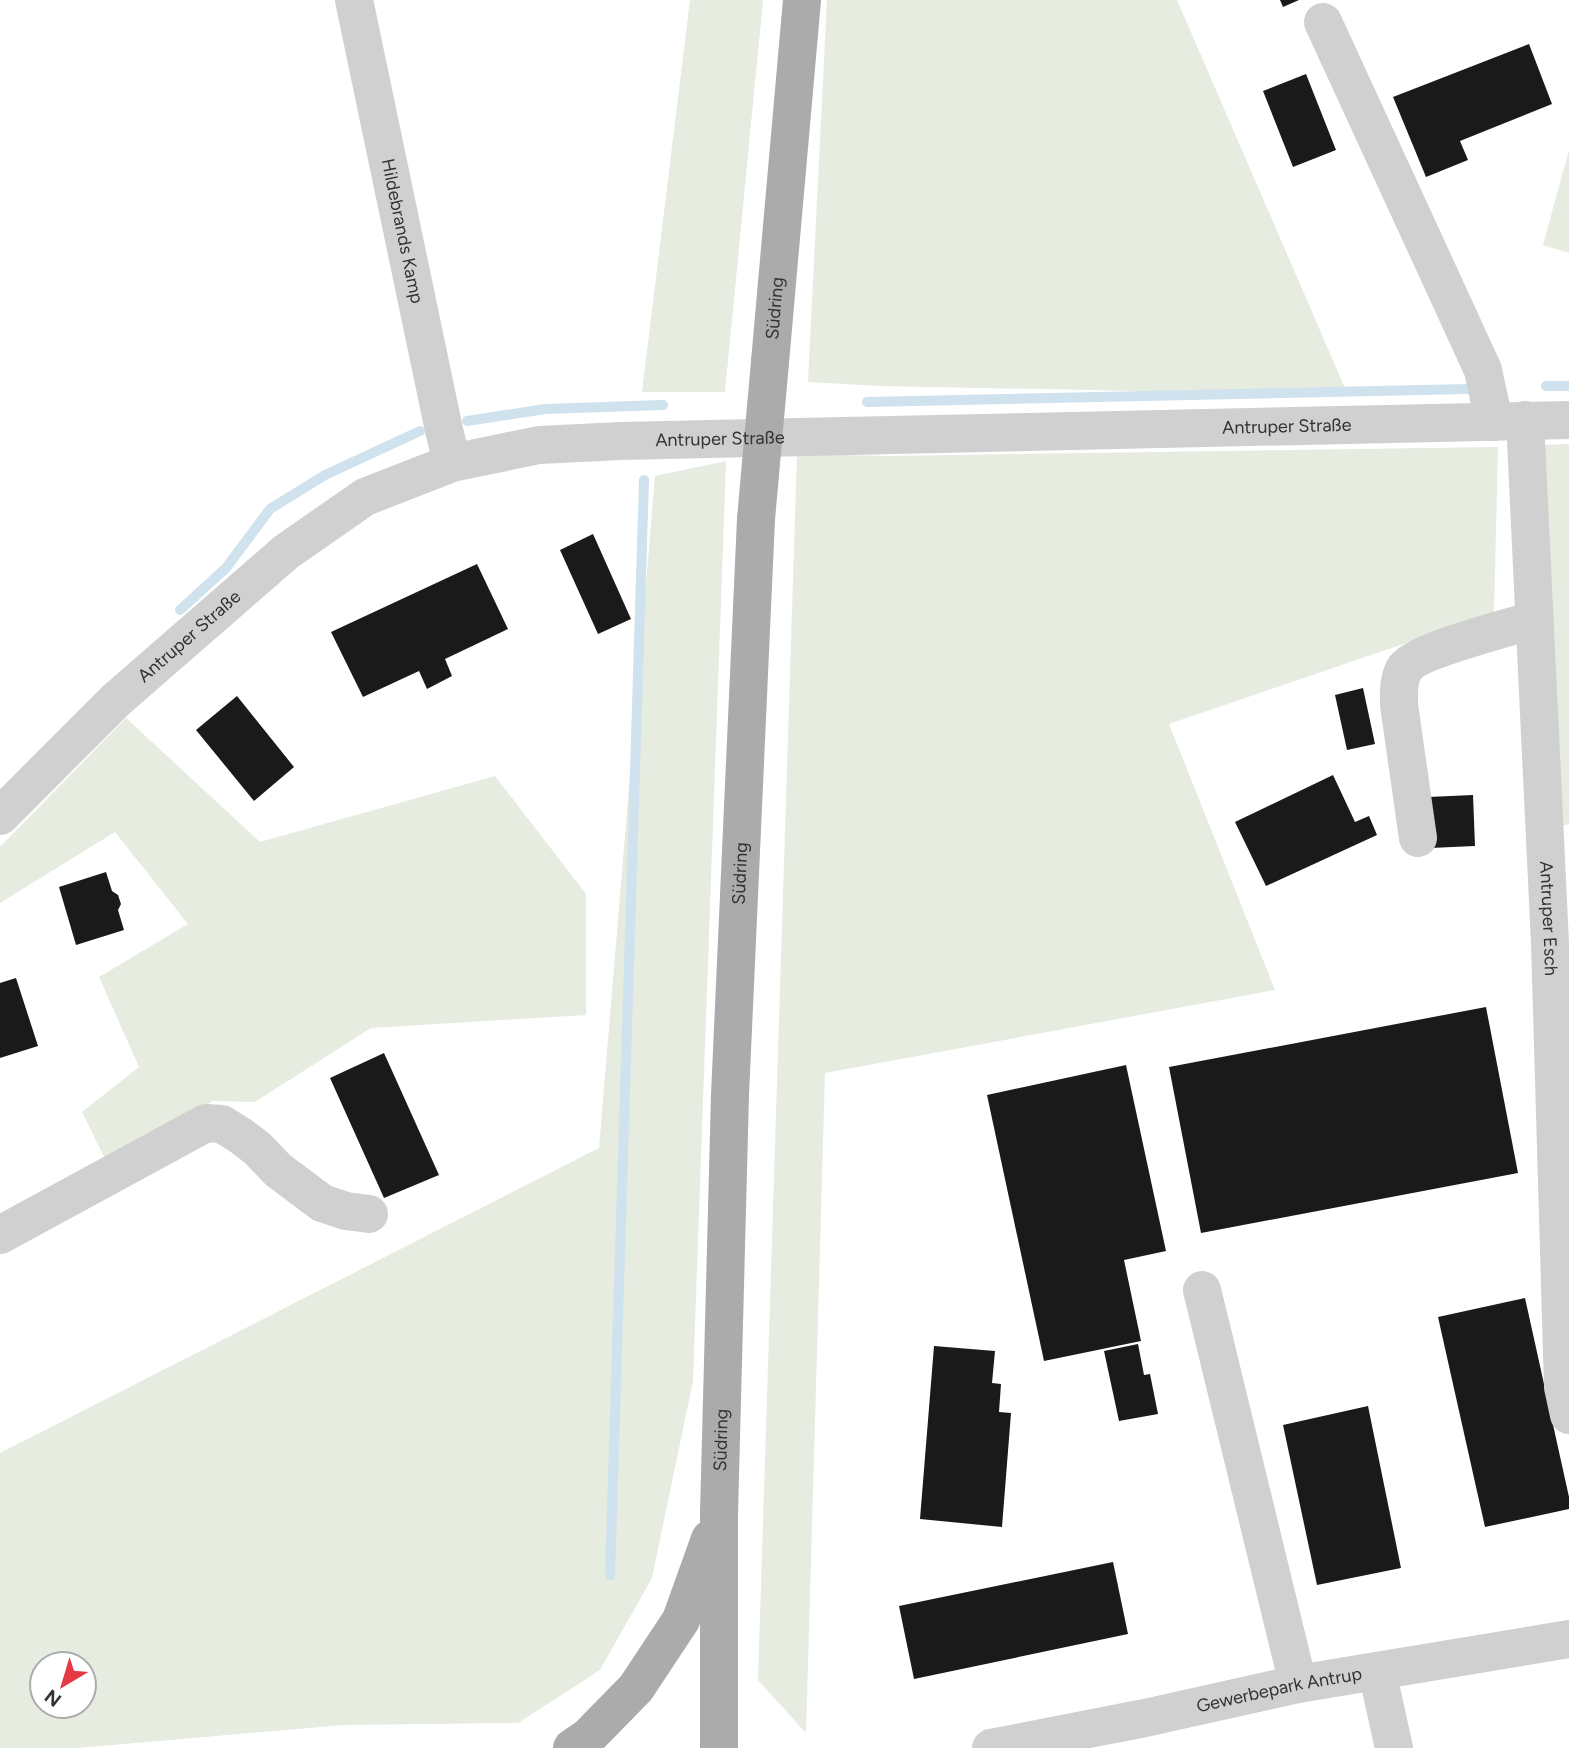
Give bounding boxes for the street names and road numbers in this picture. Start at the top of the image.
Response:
street label: Hildebrands Kamp [376,157,428,305]
street label: Südring [761,276,788,340]
street label: Antruper Straße [1222,414,1352,439]
street label: Antruper Straße [655,426,785,451]
street label: Antruper Straße [133,585,245,687]
street label: Südring [728,842,752,905]
street label: Antruper Esch [1535,860,1562,976]
street label: Südring [709,1408,733,1472]
street label: Gewerbepark Antrup [1194,1663,1364,1717]

